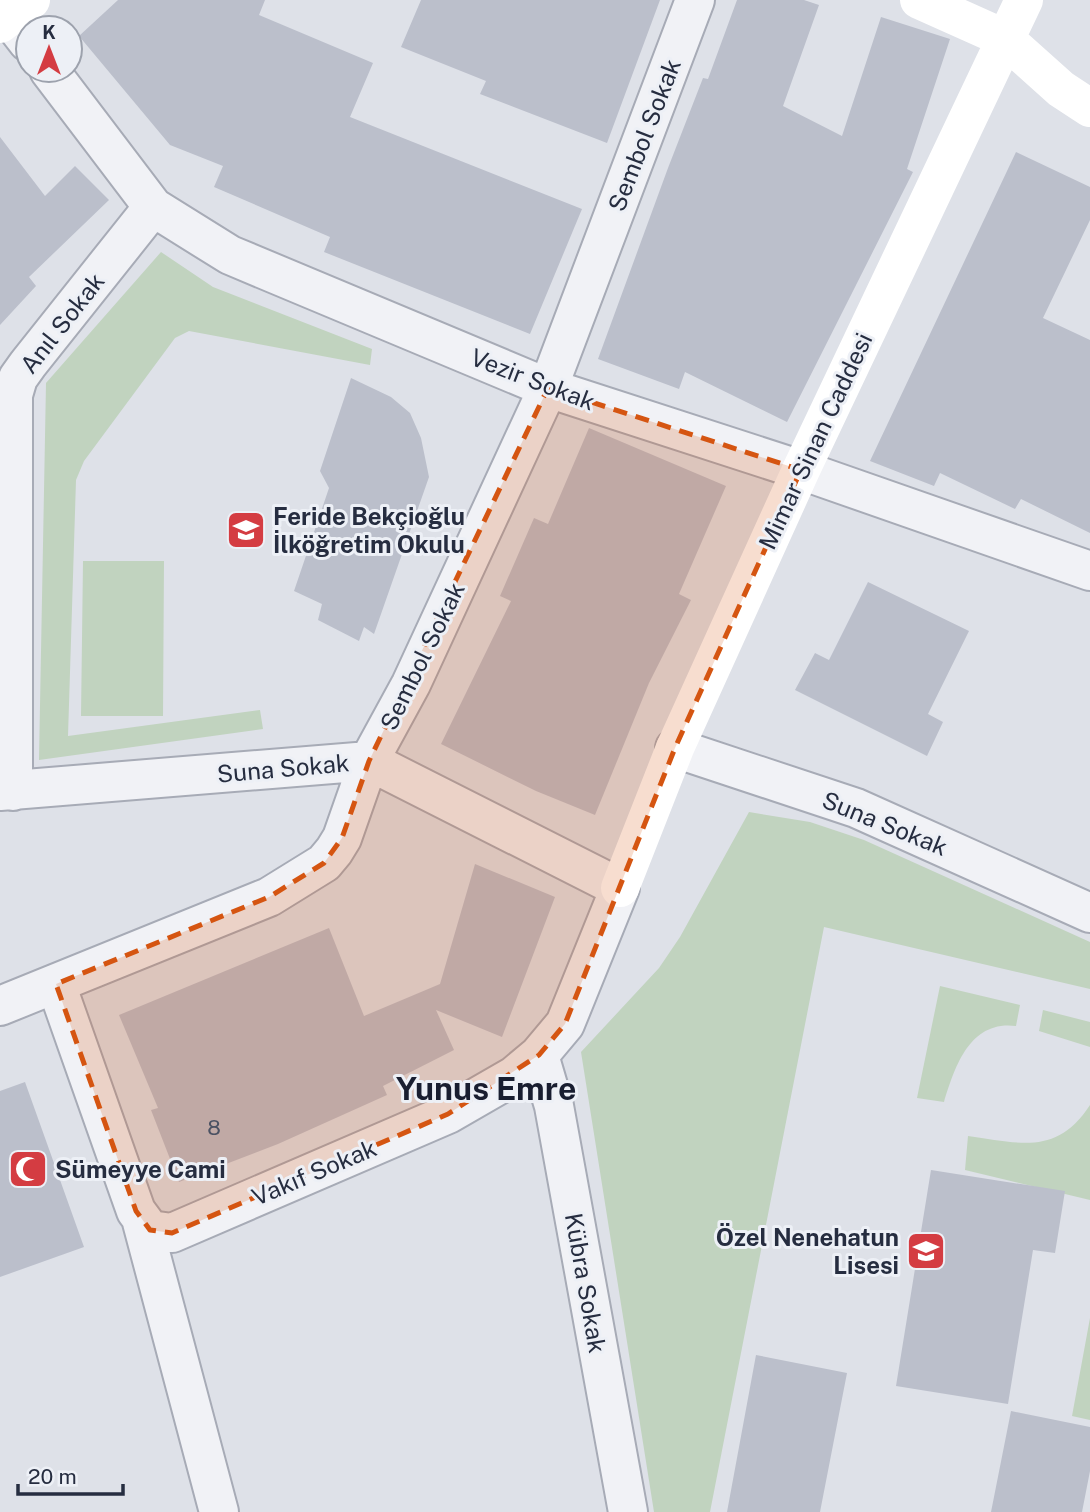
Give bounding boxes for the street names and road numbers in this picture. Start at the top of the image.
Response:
street label: Sembol Sokak [602,55,686,215]
street label: Anıl Sokak [14,267,110,379]
street label: Mimar Sinan Caddesi [753,328,877,554]
street label: Vezir Sokak [467,342,599,416]
street label: Sembol Sokak [374,578,470,734]
street label: Suna Sokak [216,748,350,788]
street label: Suna Sokak [818,785,952,861]
street label: Vakıf Sokak [248,1133,380,1211]
street label: Kübra Sokak [560,1211,612,1355]

